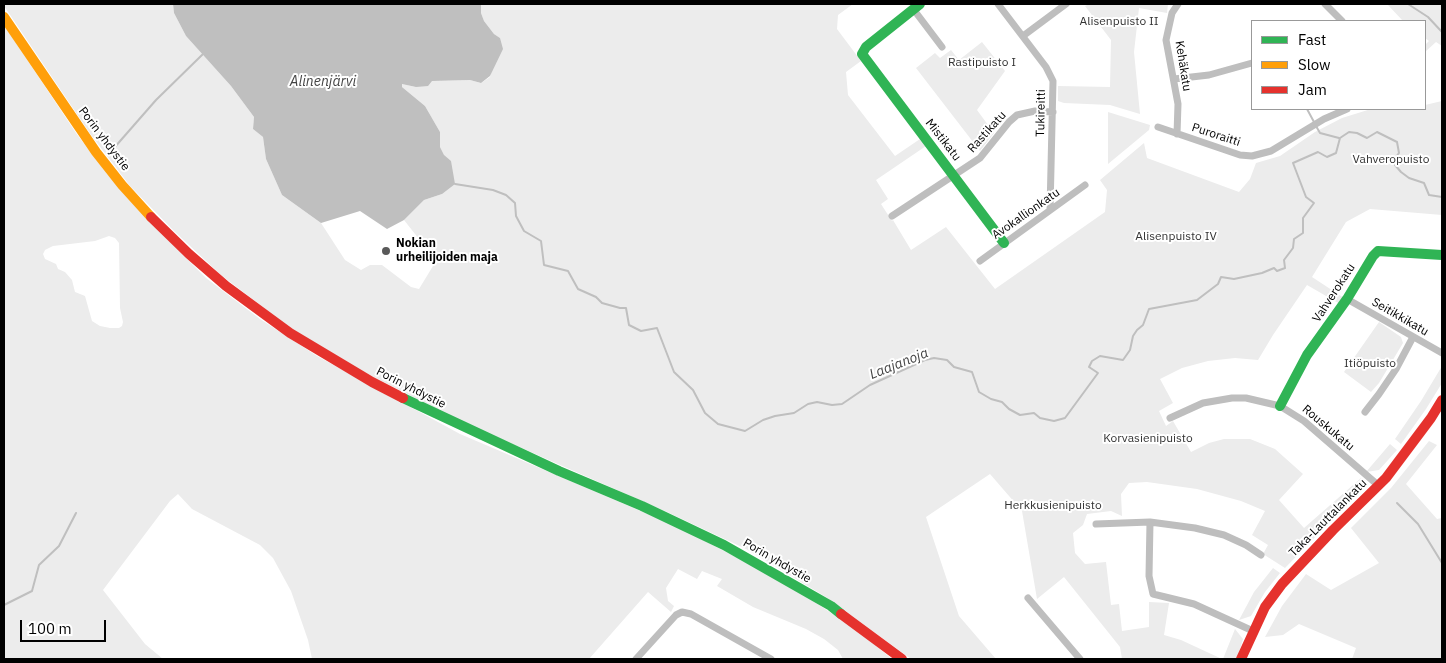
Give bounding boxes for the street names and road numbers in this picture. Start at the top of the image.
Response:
street label: Kehäkatu [1172,40,1194,92]
street label: Tukireitti [1033,89,1049,137]
street label: Porin yhdystie [75,104,133,174]
street label: Rastikatu [965,108,1009,156]
street label: Mistikatu [922,116,964,164]
street label: Puroraitti [1190,120,1242,150]
street label: Avokallionkatu [989,185,1063,243]
street label: Vahverokatu [1310,261,1358,325]
street label: Seitikkikatu [1369,295,1431,339]
street label: Porin yhdystie [374,364,448,412]
street label: Rouskukatu [1299,402,1357,454]
street label: Taka-Lauttalankatu [1286,476,1370,560]
street label: Porin yhdystie [740,536,814,586]

